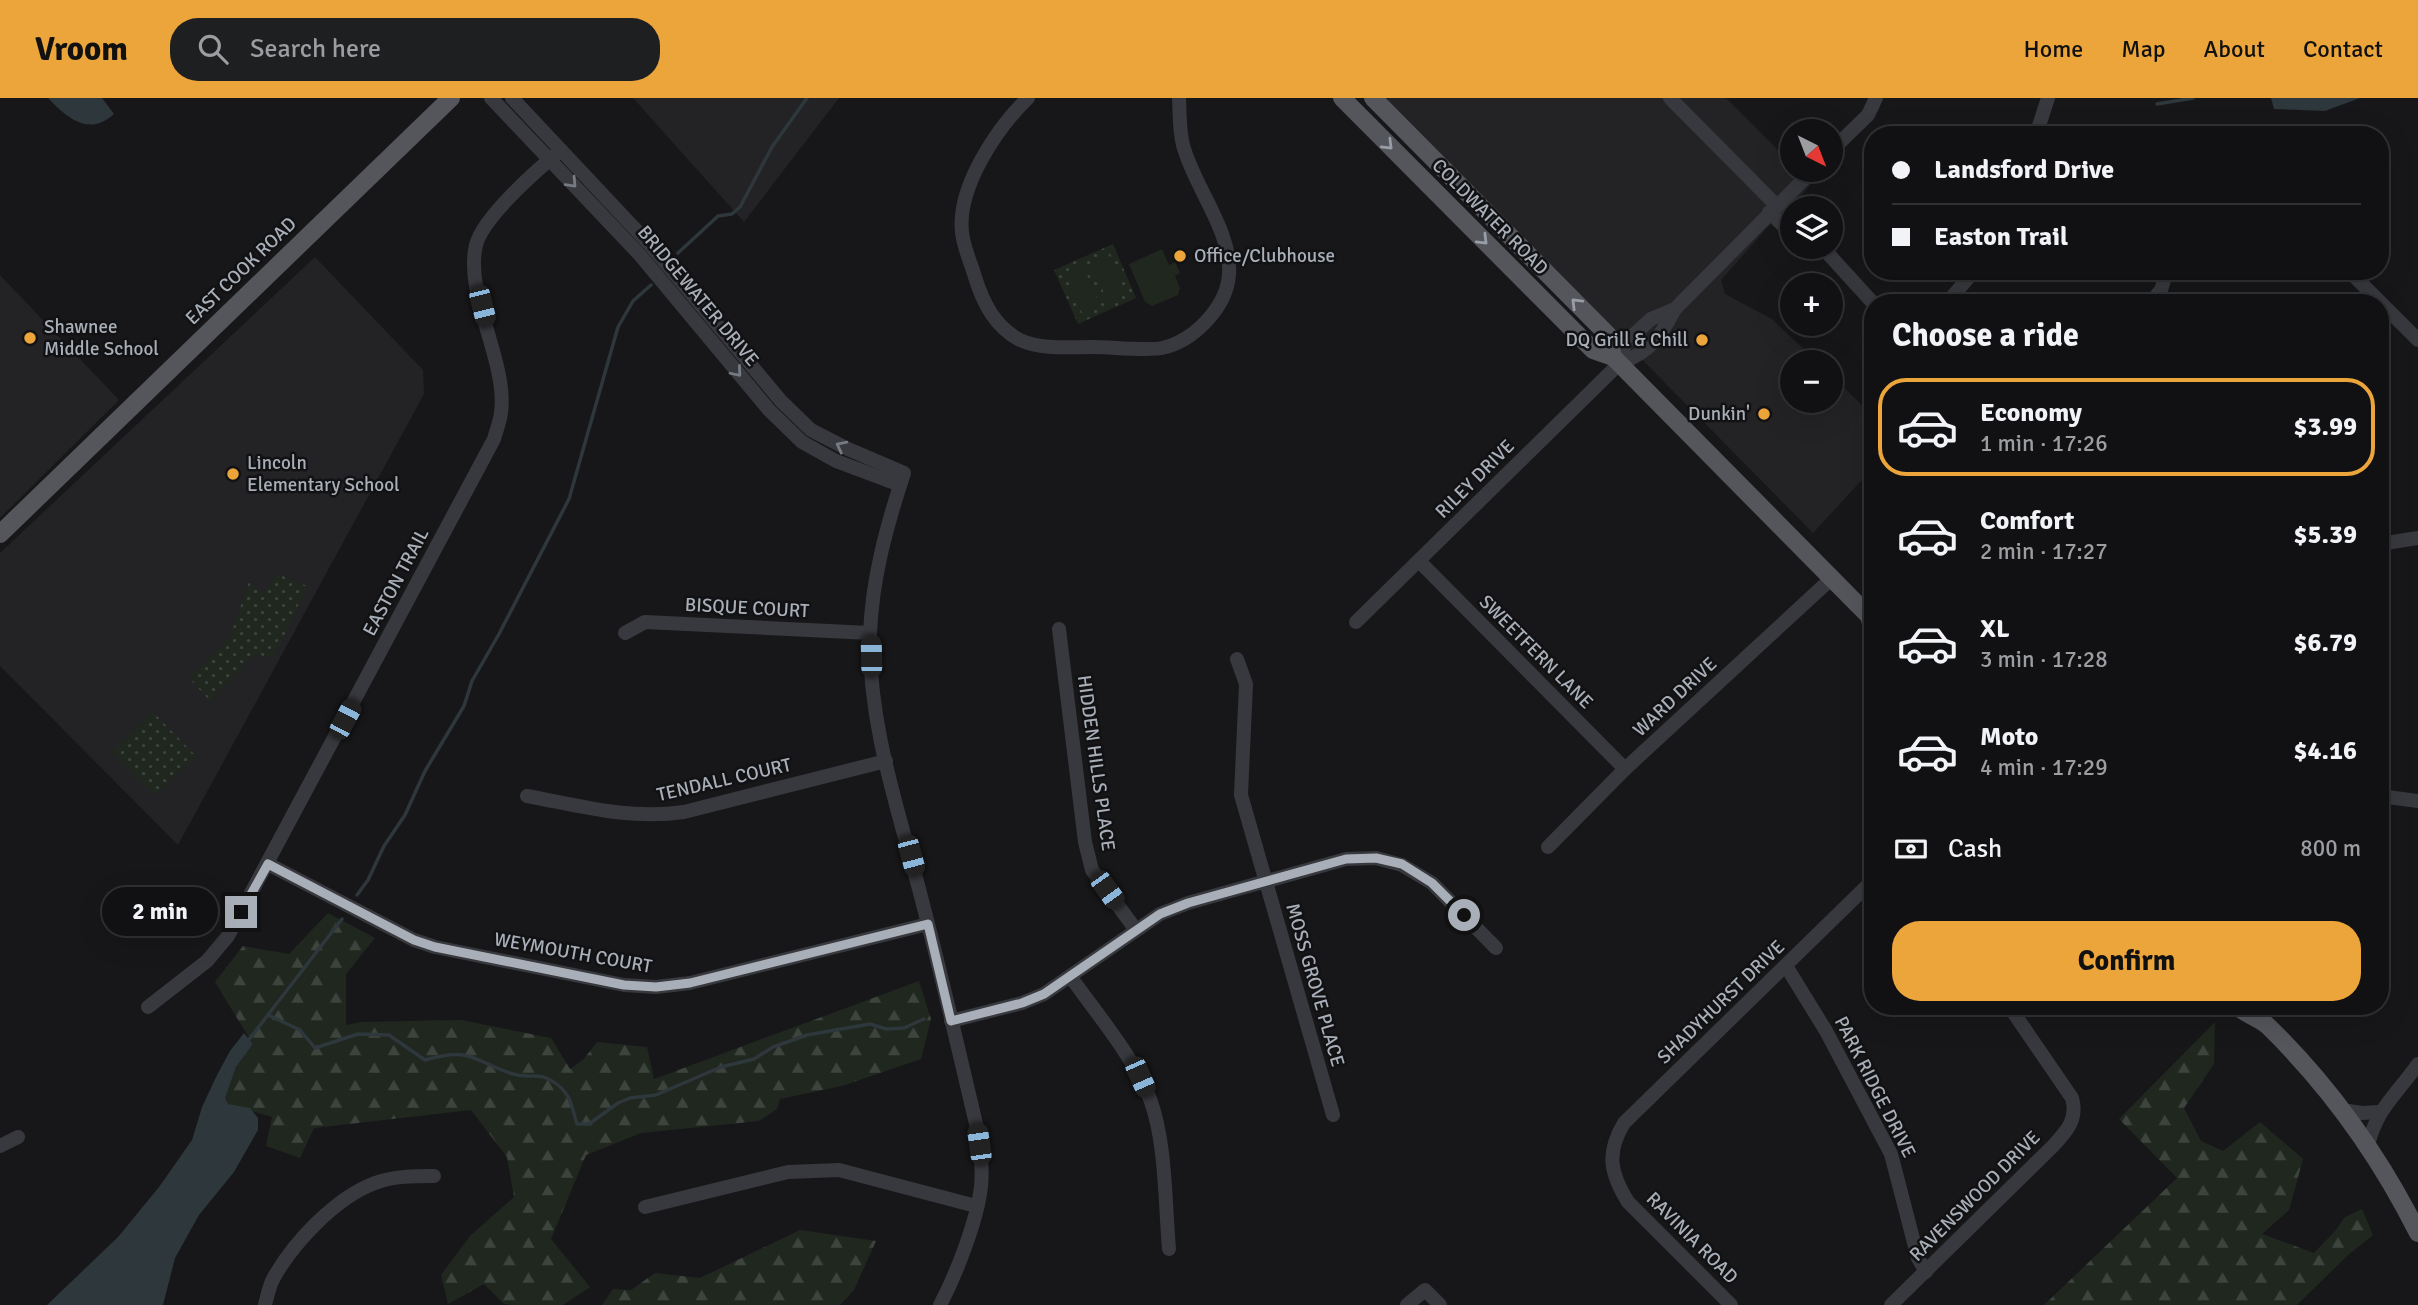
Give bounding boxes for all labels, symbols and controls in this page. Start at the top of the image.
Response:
search box [170,18,660,81]
text: Vroom [35,29,128,70]
icon: search [194,30,232,68]
text: Search here [250,33,381,65]
text: Home [2023,34,2083,64]
text: Map [2121,34,2166,64]
text: About [2204,34,2265,64]
text: Contact [2303,34,2383,64]
north arrow [1780,119,1843,182]
map controls [1780,119,1843,413]
one-way arrow [1380,136,1393,149]
street label: COLDWATER ROAD [1427,154,1553,280]
text: Landsford Drive [1934,154,2114,186]
one-way arrow [563,175,576,188]
button: layers [1780,196,1843,259]
street label: EAST COOK ROAD [180,212,302,330]
street label: BRIDGEWATER DRIVE [632,221,764,371]
text: Easton Trail [1934,221,2068,253]
one-way arrow [1474,231,1487,244]
place label: Office/Clubhouse [1194,244,1335,268]
marker: Office/Clubhouse [1172,248,1188,264]
button: + [1780,273,1843,336]
car [467,283,498,329]
one-way arrow [1571,298,1584,311]
place label: Shawnee Middle School [44,315,159,361]
text: Choose a ride [1892,316,2079,355]
place label: DQ Grill & Chill [1565,328,1688,352]
marker: Shawnee Middle School [22,330,38,346]
marker: DQ Grill & Chill [1694,332,1710,348]
button: − [1780,350,1843,413]
one-way arrow [729,365,742,377]
icon: car [1896,396,1959,459]
text: Economy [1980,397,2082,429]
place label: Dunkin' [1688,402,1750,426]
marker: Dunkin' [1756,406,1772,422]
text: $3.99 [2293,411,2357,443]
text: 1 min · 17:26 [1980,429,2108,458]
street label: RILEY DRIVE [1430,434,1520,524]
one-way arrow [836,440,848,454]
place label: Lincoln Elementary School [247,451,400,497]
marker: Lincoln Elementary School [225,466,241,482]
icon: car [1896,504,1959,567]
text: Comfort [1980,505,2074,537]
text: $5.39 [2293,519,2357,551]
street label: EASTON TRAIL [358,524,435,640]
text: 2 min · 17:27 [1980,537,2108,566]
street label: SWEETFERN LANE [1474,590,1598,714]
street label: BISQUE COURT [684,593,811,623]
icon: car [1896,612,1959,675]
text: XL [1980,613,2010,645]
text: $6.79 [2293,627,2357,659]
car [861,635,882,677]
text: 3 min · 17:28 [1980,645,2108,674]
street label: WARD DRIVE [1628,652,1722,742]
street label: HIDDEN HILLS PLACE [1072,673,1120,853]
car [326,696,365,742]
icon: car [1896,720,1959,783]
text: Moto [1980,721,2038,753]
text: $4.16 [2293,735,2357,767]
street label: TENDALL COURT [654,753,794,807]
text: 4 min · 17:29 [1980,753,2108,782]
icon: cash [1892,830,1930,868]
car [896,833,927,879]
text: Cash [1948,833,2002,865]
text: 800 m [2300,834,2361,863]
car [1087,867,1128,913]
callout: 2 min [101,888,216,936]
route end [225,896,257,928]
text: 2 min [132,897,188,926]
route start [1448,899,1480,931]
street label: MOSS GROVE PLACE [1280,901,1350,1069]
button: Confirm [1892,921,2361,1001]
street label: WEYMOUTH COURT [492,927,654,979]
street label: SHADYHURST DRIVE [1652,935,1790,1069]
street label: PARK RIDGE DRIVE [1829,1012,1921,1162]
car [1122,1054,1159,1100]
car [966,1122,993,1166]
street label: RAVENSWOOD DRIVE [1905,1126,2045,1266]
street label: RAVINIA ROAD [1641,1187,1743,1289]

